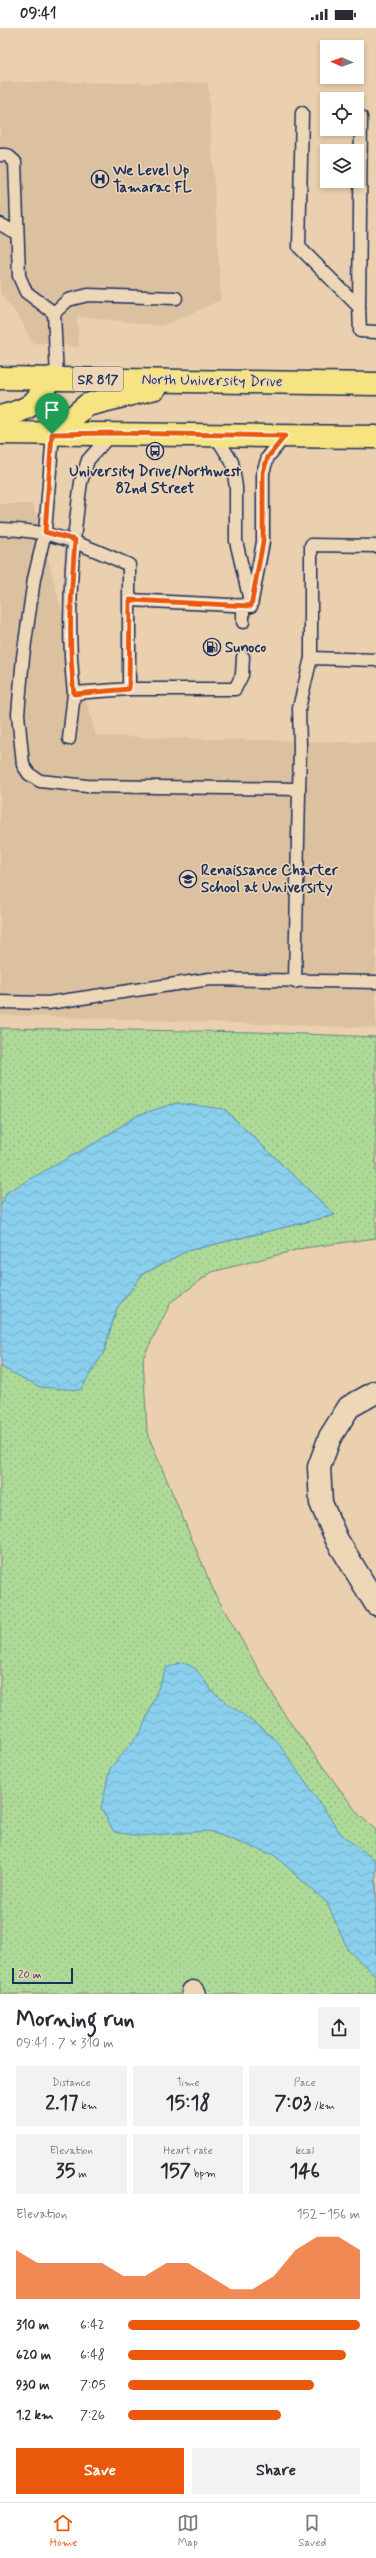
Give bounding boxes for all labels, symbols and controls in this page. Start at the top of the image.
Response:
text: 09:41 [20,4,57,24]
north arrow [320,40,364,84]
map controls [320,40,364,188]
button: locate [320,92,364,136]
button: layers [320,144,364,188]
place label: We Level Up Tamarac FL [112,161,192,198]
hospital icon: We Level Up Tamarac FL [90,169,110,189]
road number: SR 817 [73,367,123,391]
street label: North University Drive [141,370,283,392]
pin [35,393,69,434]
icon: arrive [41,399,63,421]
bus stop icon: University Drive/Northwest 82nd Street [145,441,165,461]
place label: University Drive/Northwest 82nd Street [69,462,241,499]
fuel station icon: Sunoco [202,637,222,657]
place label: Sunoco [225,638,266,658]
place label: Renaissance Charter School at University [201,861,339,898]
school or university icon: Renaissance Charter School at University [178,869,198,889]
scale bar [12,1966,73,1985]
text: 20 m [18,1968,41,1982]
text: Morning run [16,2006,135,2034]
button: share [318,2007,360,2049]
text: 09:41 · 7 × 310 m [16,2035,114,2052]
text: Distance [52,2076,91,2090]
text: Time [176,2076,200,2090]
text: Pace [294,2076,316,2090]
text: 2.17 [45,2090,78,2117]
text: 15:18 [166,2090,210,2117]
text: 7:03 [274,2090,311,2117]
text: km [78,2099,97,2113]
text: /km [311,2099,335,2113]
text: Elevation [50,2144,93,2158]
text: Heart rate [163,2144,213,2158]
text: kcal [295,2144,314,2158]
text: 35 [56,2158,75,2185]
text: 157 [160,2158,191,2185]
text: 146 [289,2158,320,2185]
text: m [75,2167,87,2181]
text: bpm [191,2167,216,2181]
text: Elevation [16,2206,67,2223]
text: 152–156 m [297,2206,360,2223]
text: 310 m [16,2317,49,2334]
text: 6:42 [80,2317,105,2334]
text: 620 m [16,2347,51,2364]
text: 6:48 [80,2347,105,2364]
text: 930 m [16,2377,50,2394]
text: 7:05 [80,2377,106,2394]
text: 1.2 km [16,2407,53,2424]
text: 7:26 [80,2407,105,2424]
button: Save [16,2448,184,2494]
button: Share [192,2448,360,2494]
tab: Home [50,2512,77,2550]
tab: Map [177,2512,199,2550]
tab: Saved [298,2512,326,2550]

